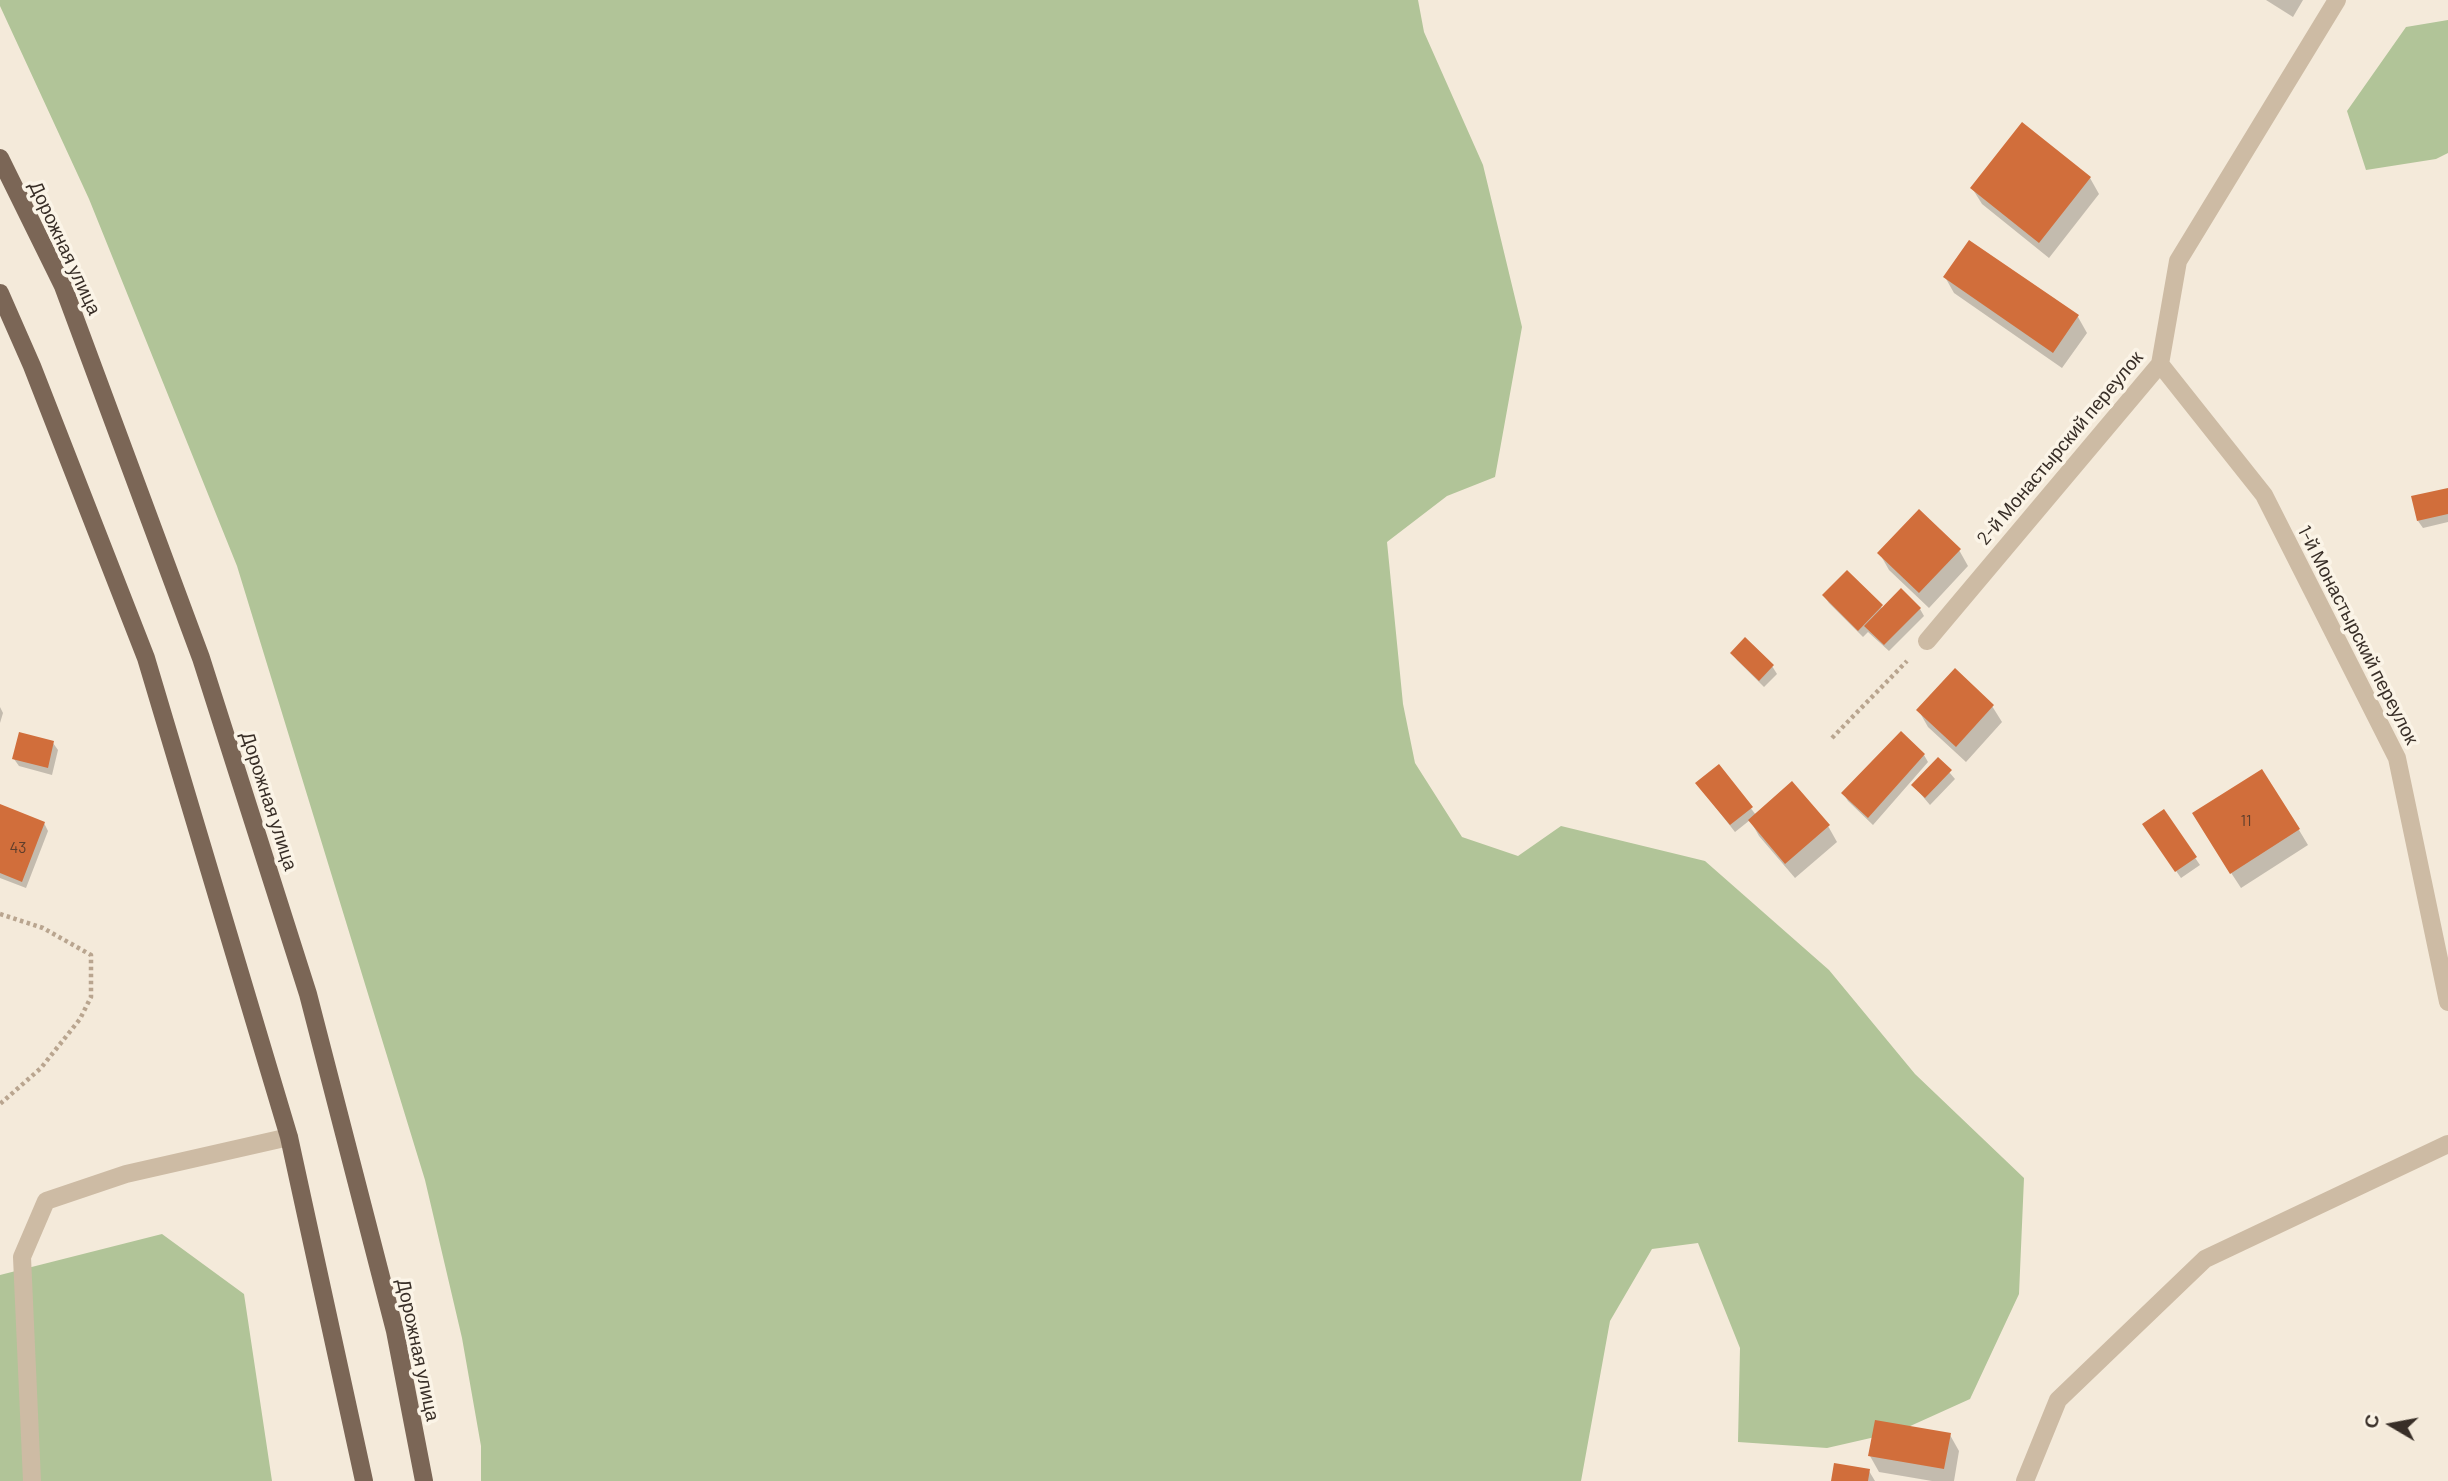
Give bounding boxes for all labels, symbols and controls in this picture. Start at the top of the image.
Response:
street label: Дорожная улица [24,178,106,318]
street label: 2-й Монастырский переулок [1972,346,2148,550]
street label: 1-й Монастырский переулок [2293,522,2423,748]
street label: Дорожная улица [236,729,302,873]
house number: 11 [2240,811,2252,831]
house number: 43 [9,838,27,858]
street label: Дорожная улица [392,1277,444,1423]
north arrow [2357,1390,2427,1460]
text: С [2358,1413,2383,1430]

